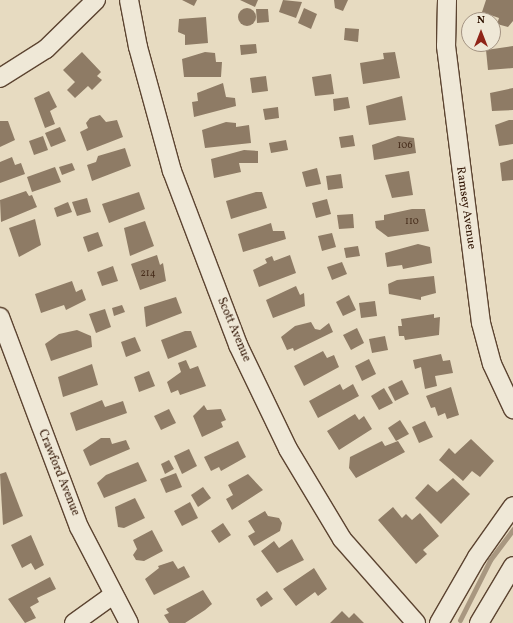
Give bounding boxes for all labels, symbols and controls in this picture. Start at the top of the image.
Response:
north arrow [461,12,501,52]
text: N [477,13,485,28]
house number: 106 [397,140,413,152]
street label: Ramsey Avenue [452,166,478,250]
house number: 110 [405,216,419,228]
house number: 214 [140,268,156,280]
street label: Scott Avenue [213,296,253,364]
street label: Crawford Avenue [34,428,82,518]

